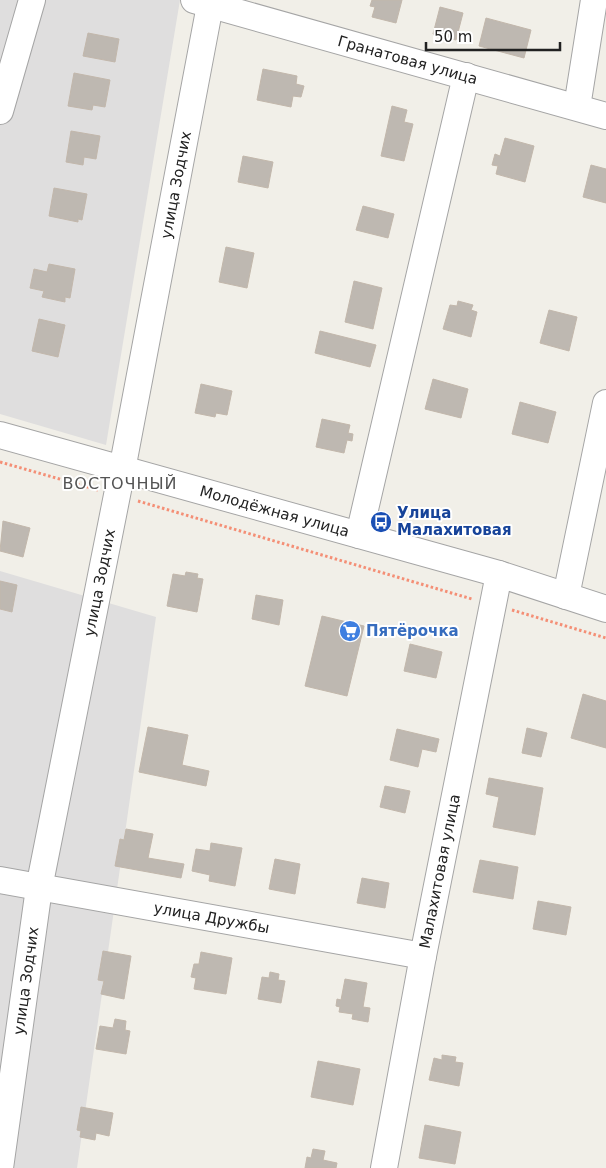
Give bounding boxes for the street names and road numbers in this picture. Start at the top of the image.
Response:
street label: Гранатовая улица [336,32,480,88]
street label: улица Зодчих [157,130,195,240]
street label: Молодёжная улица [198,482,351,541]
street label: улица Зодчих [80,527,119,638]
street label: Малахитовая улица [416,792,464,950]
street label: улица Дружбы [152,899,271,937]
street label: улица Зодчих [10,925,43,1036]

